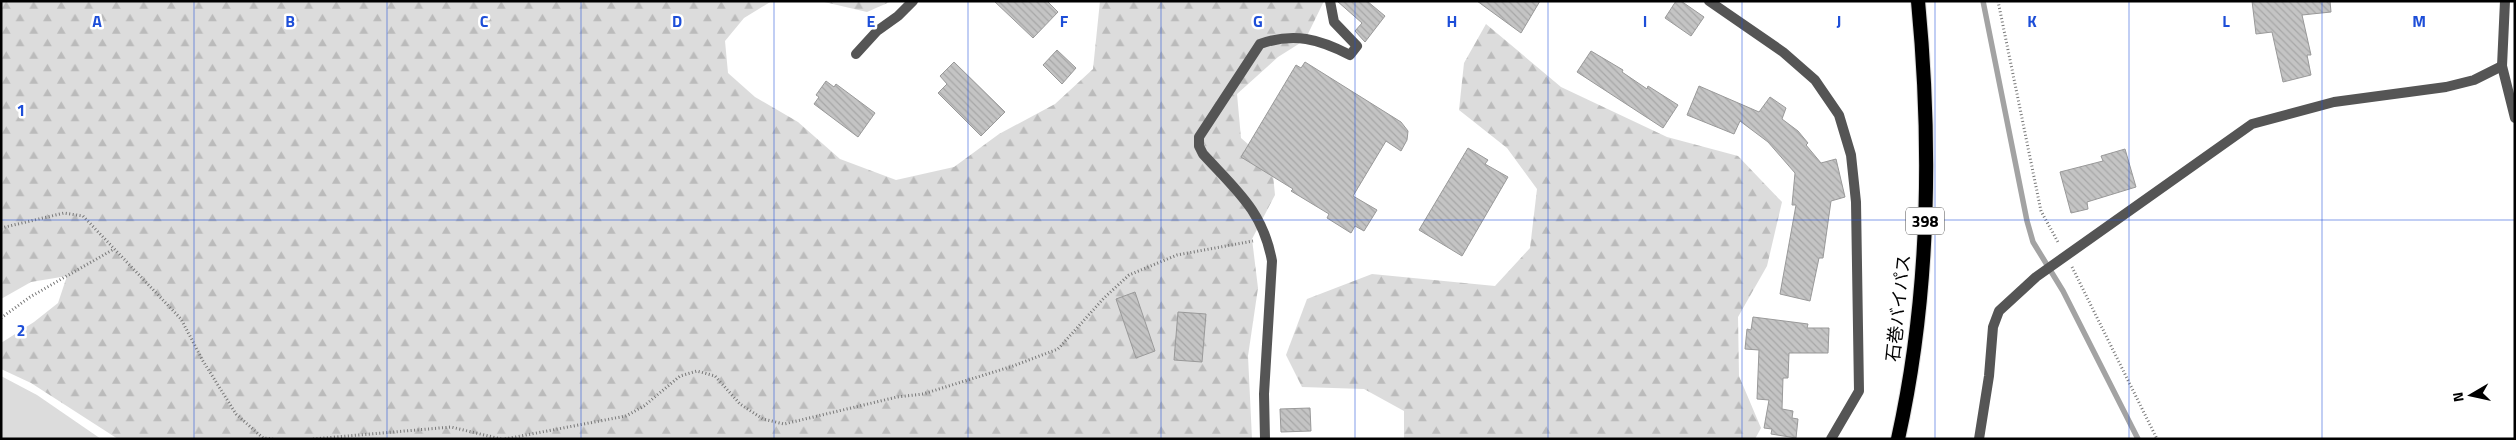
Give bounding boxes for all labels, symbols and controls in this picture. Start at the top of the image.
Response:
text: A [92,9,102,33]
text: B [285,9,295,33]
text: C [480,9,489,33]
text: D [672,9,682,33]
text: E [867,9,876,33]
text: F [1060,9,1069,33]
text: G [1253,9,1263,33]
text: H [1447,9,1457,33]
text: I [1643,9,1647,33]
text: J [1837,9,1841,33]
text: K [2027,9,2037,33]
text: L [2222,9,2230,33]
text: M [2412,9,2426,33]
text: 1 [17,98,25,122]
road number: 398 [1906,208,1944,235]
street label: 石巻バイパス [1879,253,1917,363]
text: 2 [17,318,25,342]
north arrow [2446,370,2496,420]
text: N [2447,391,2469,404]

